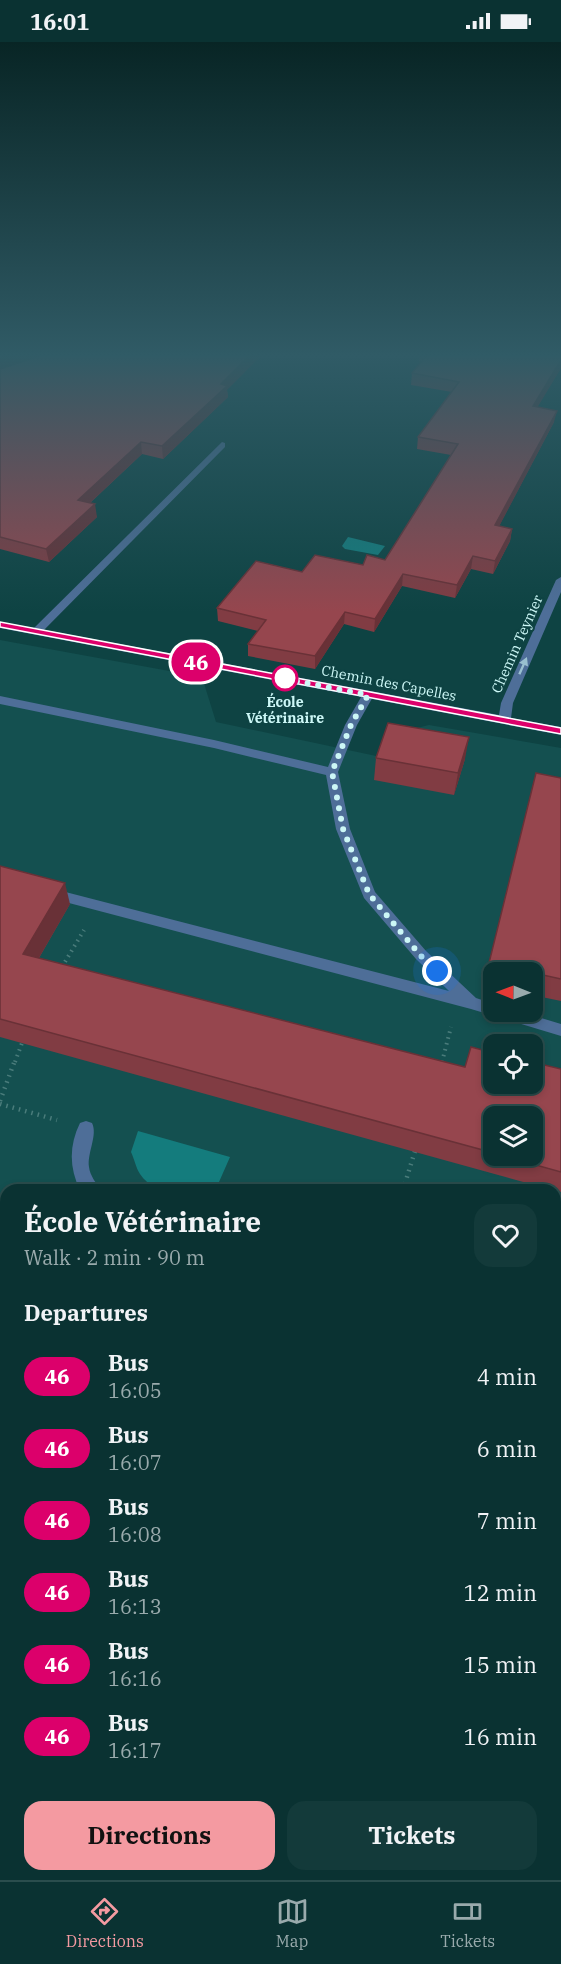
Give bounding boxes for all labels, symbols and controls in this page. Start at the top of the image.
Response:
text: 16:01 [30,7,89,36]
street label: Chemin Teynier [487,591,547,696]
line badge: 46 [169,642,223,682]
text: 46 [183,648,209,676]
one-way arrow [518,656,528,674]
street label: Chemin des Capelles [320,661,458,705]
marker: École Vétérinaire [272,665,298,691]
place label: École Vétérinaire [246,692,324,727]
your location [422,956,452,986]
north arrow [483,962,543,1022]
map controls [483,962,543,1166]
button: locate [483,1034,543,1094]
button: layers [483,1106,543,1166]
text: École Vétérinaire [24,1203,261,1240]
button: heart [474,1204,537,1267]
text: Walk · 2 min · 90 m [24,1244,205,1271]
text: Departures [24,1298,148,1327]
text: Bus [108,1348,149,1377]
text: 46 [44,1362,70,1390]
text: 4 min [477,1362,537,1391]
text: 16:05 [108,1377,162,1404]
text: Bus [108,1420,149,1449]
text: 46 [44,1434,70,1462]
text: 6 min [477,1434,537,1463]
text: 16:07 [108,1449,162,1476]
text: Bus [108,1492,149,1521]
text: 46 [44,1506,70,1534]
text: 7 min [477,1506,537,1535]
text: 16:08 [108,1521,162,1548]
text: Bus [108,1564,149,1593]
text: 46 [44,1578,70,1606]
text: 12 min [464,1578,537,1607]
text: 16:13 [108,1593,162,1620]
text: Bus [108,1636,149,1665]
text: 46 [44,1650,70,1678]
text: 15 min [464,1650,537,1679]
text: 16:16 [108,1665,162,1692]
text: Bus [108,1708,149,1737]
text: 46 [44,1722,70,1750]
text: 16 min [464,1722,537,1751]
text: 16:17 [108,1737,162,1764]
button: Directions [24,1801,275,1870]
button: Tickets [287,1801,537,1870]
tab: Directions [66,1895,144,1951]
tab: Map [276,1895,309,1951]
tab: Tickets [440,1895,495,1951]

